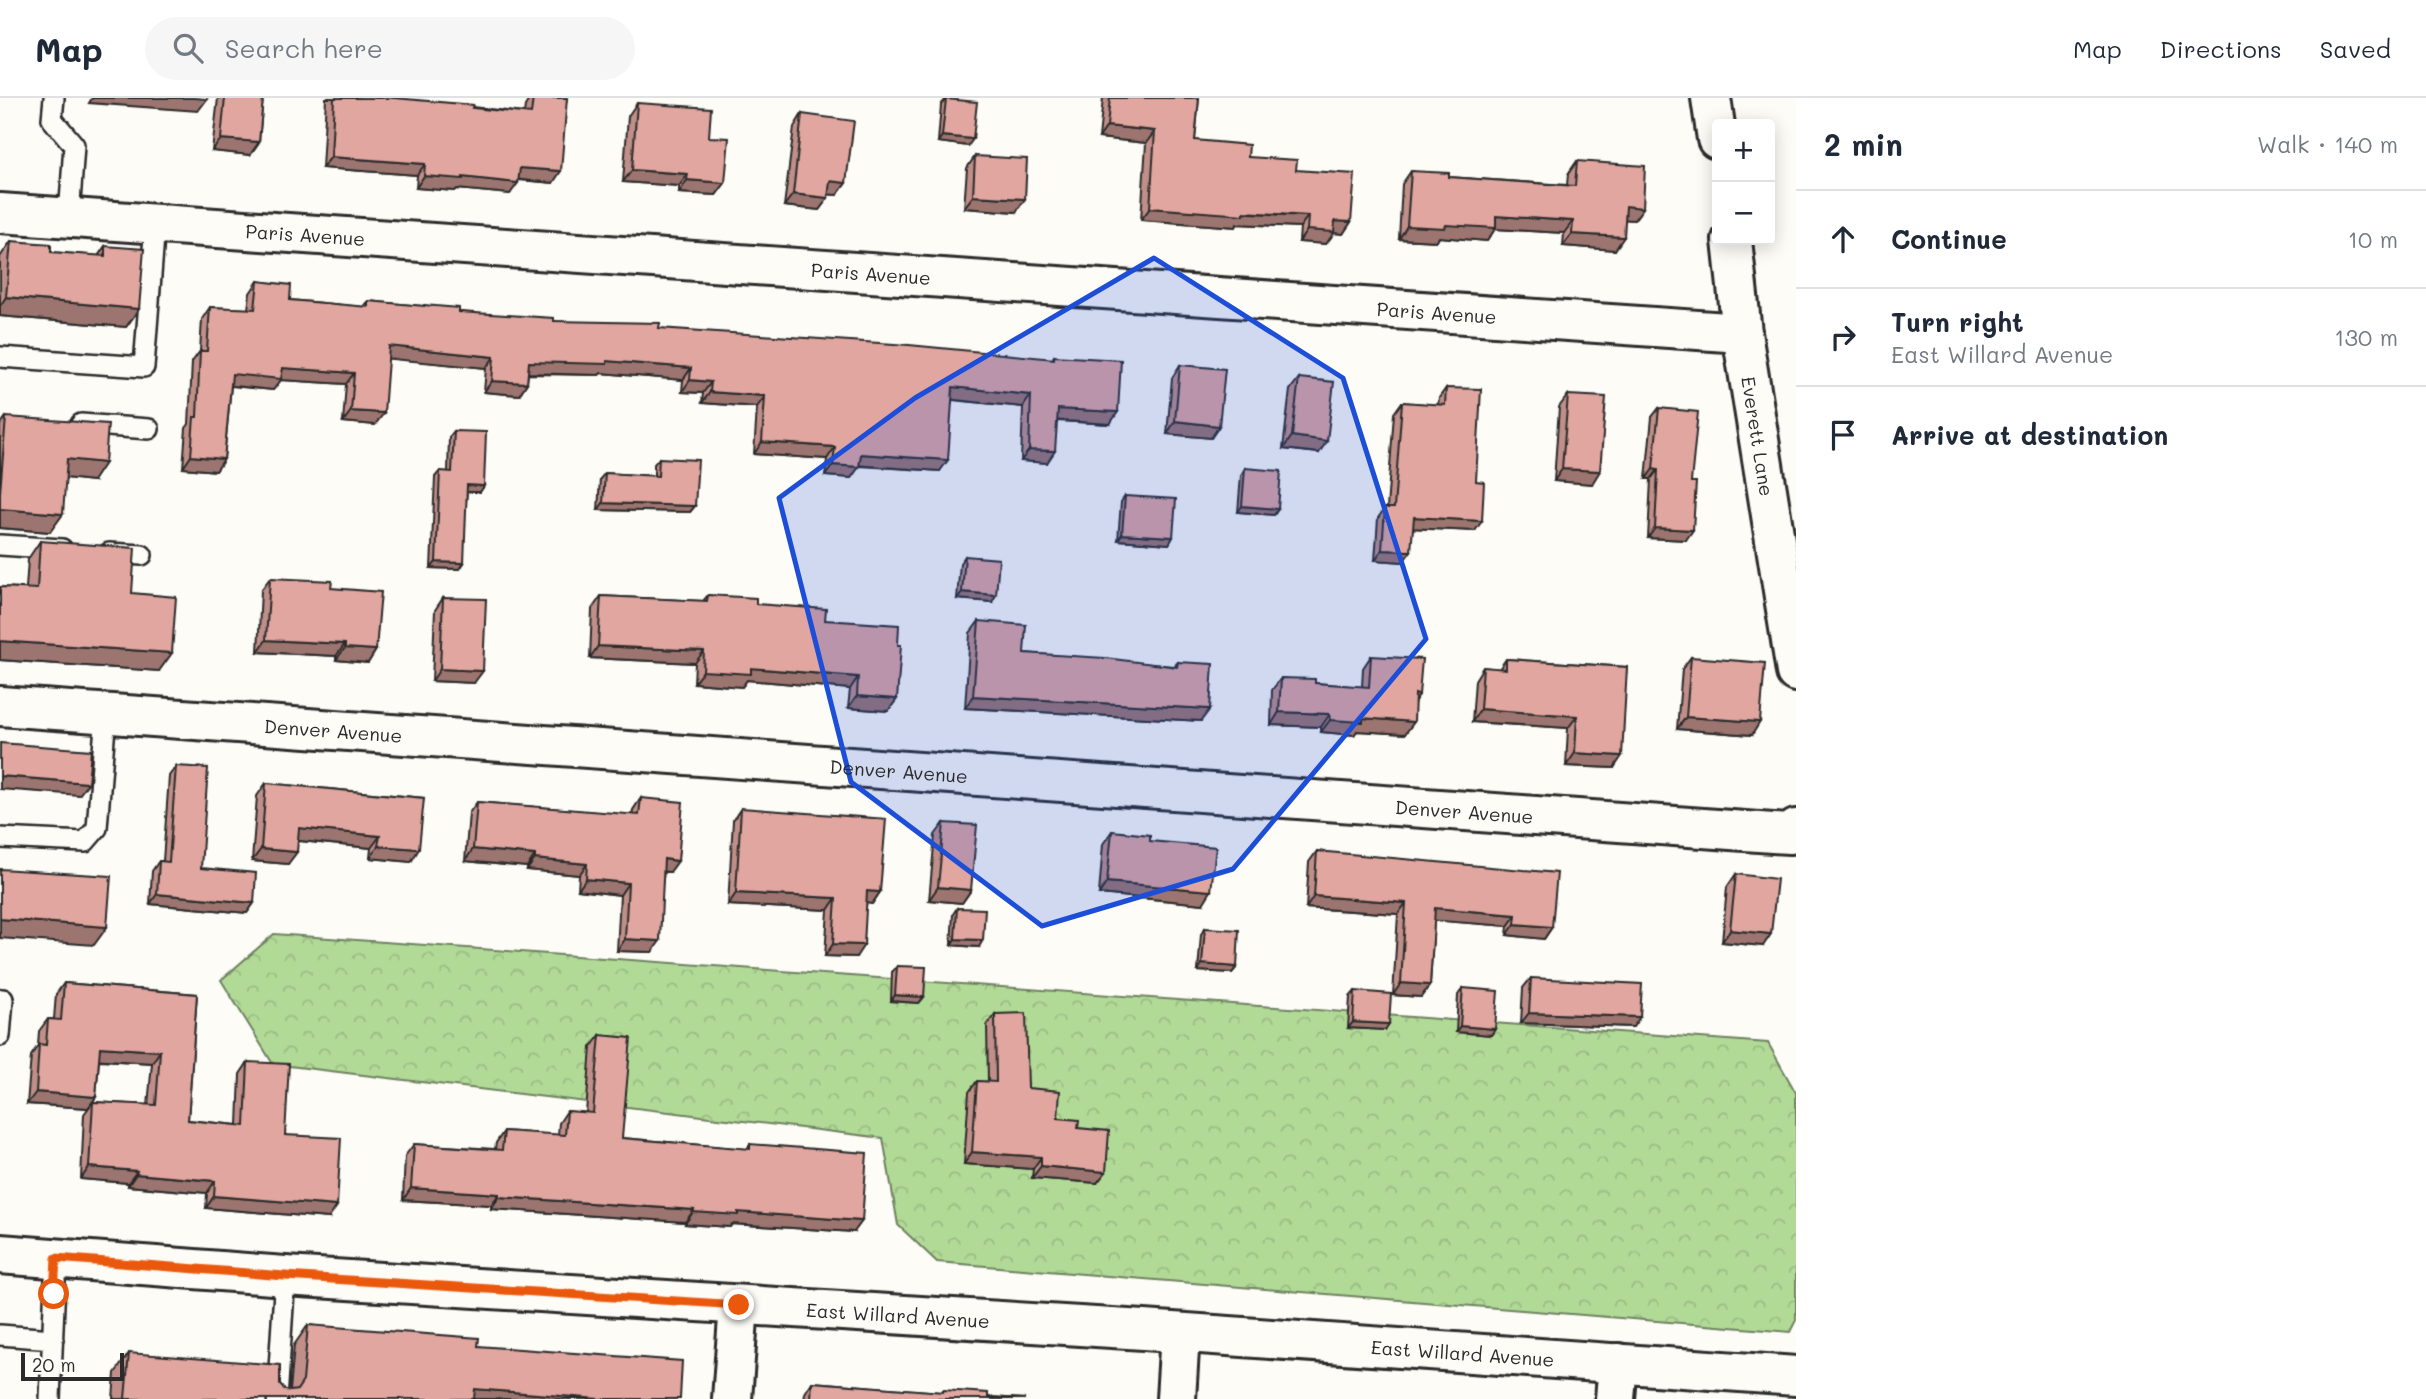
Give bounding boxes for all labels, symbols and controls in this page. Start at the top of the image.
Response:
search box [145,17,635,80]
text: Map [35,27,103,70]
icon: search [169,29,207,67]
text: Search here [225,31,383,65]
text: Map [2073,33,2122,64]
text: Directions [2160,33,2282,64]
text: Saved [2320,33,2391,64]
map controls [1712,119,1775,245]
button: + [1712,119,1775,182]
text: 2 min [1824,124,1903,164]
text: Walk · 140 m [2257,129,2398,159]
button: − [1712,182,1775,245]
street label: Paris Avenue [245,217,366,251]
icon: ahead [1824,220,1862,258]
text: Continue [1891,222,2007,256]
text: 10 m [2348,224,2398,254]
street label: Paris Avenue [810,256,932,290]
street label: Paris Avenue [1376,295,1497,329]
text: Turn right [1891,305,2024,339]
icon: right [1824,318,1862,356]
text: 130 m [2334,322,2398,352]
text: East Willard Avenue [1891,339,2113,369]
street label: Everett Lane [1737,374,1780,498]
icon: arrive [1824,416,1862,454]
text: Arrive at destination [1891,418,2168,452]
street label: Denver Avenue [263,712,403,747]
street label: Denver Avenue [829,753,969,788]
street label: Denver Avenue [1394,793,1534,828]
route start [38,1278,69,1309]
route end [723,1289,754,1320]
street label: East Willard Avenue [805,1296,990,1333]
street label: East Willard Avenue [1370,1334,1555,1371]
scale bar [21,1350,124,1382]
text: 20 m [32,1352,76,1377]

